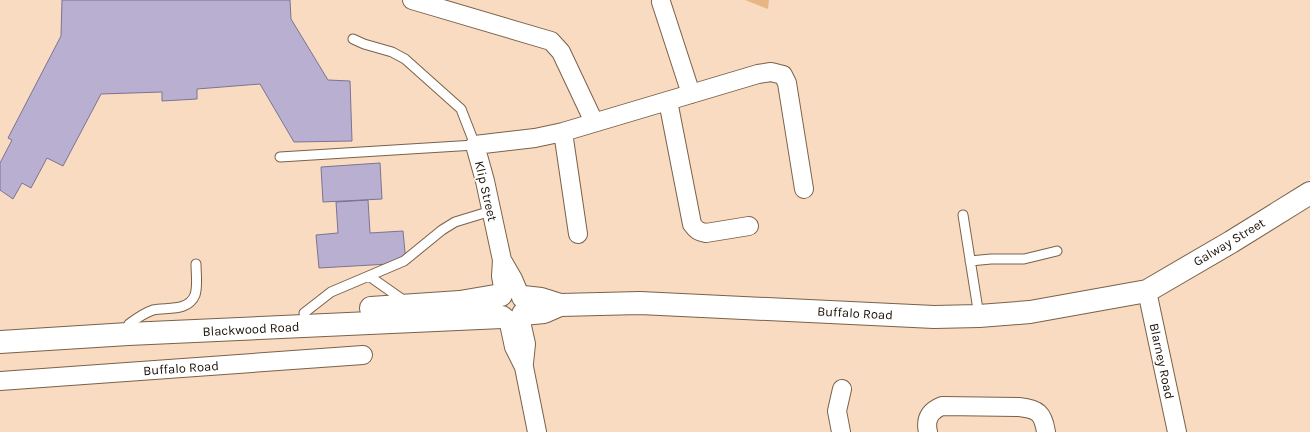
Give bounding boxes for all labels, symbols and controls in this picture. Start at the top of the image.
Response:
street label: Klip Street [472,159,500,223]
street label: Galway Street [1191,215,1267,269]
street label: Buffalo Road [817,304,893,322]
street label: Blackwood Road [202,319,300,339]
street label: Blarney Road [1147,322,1177,400]
street label: Buffalo Road [143,358,219,378]

